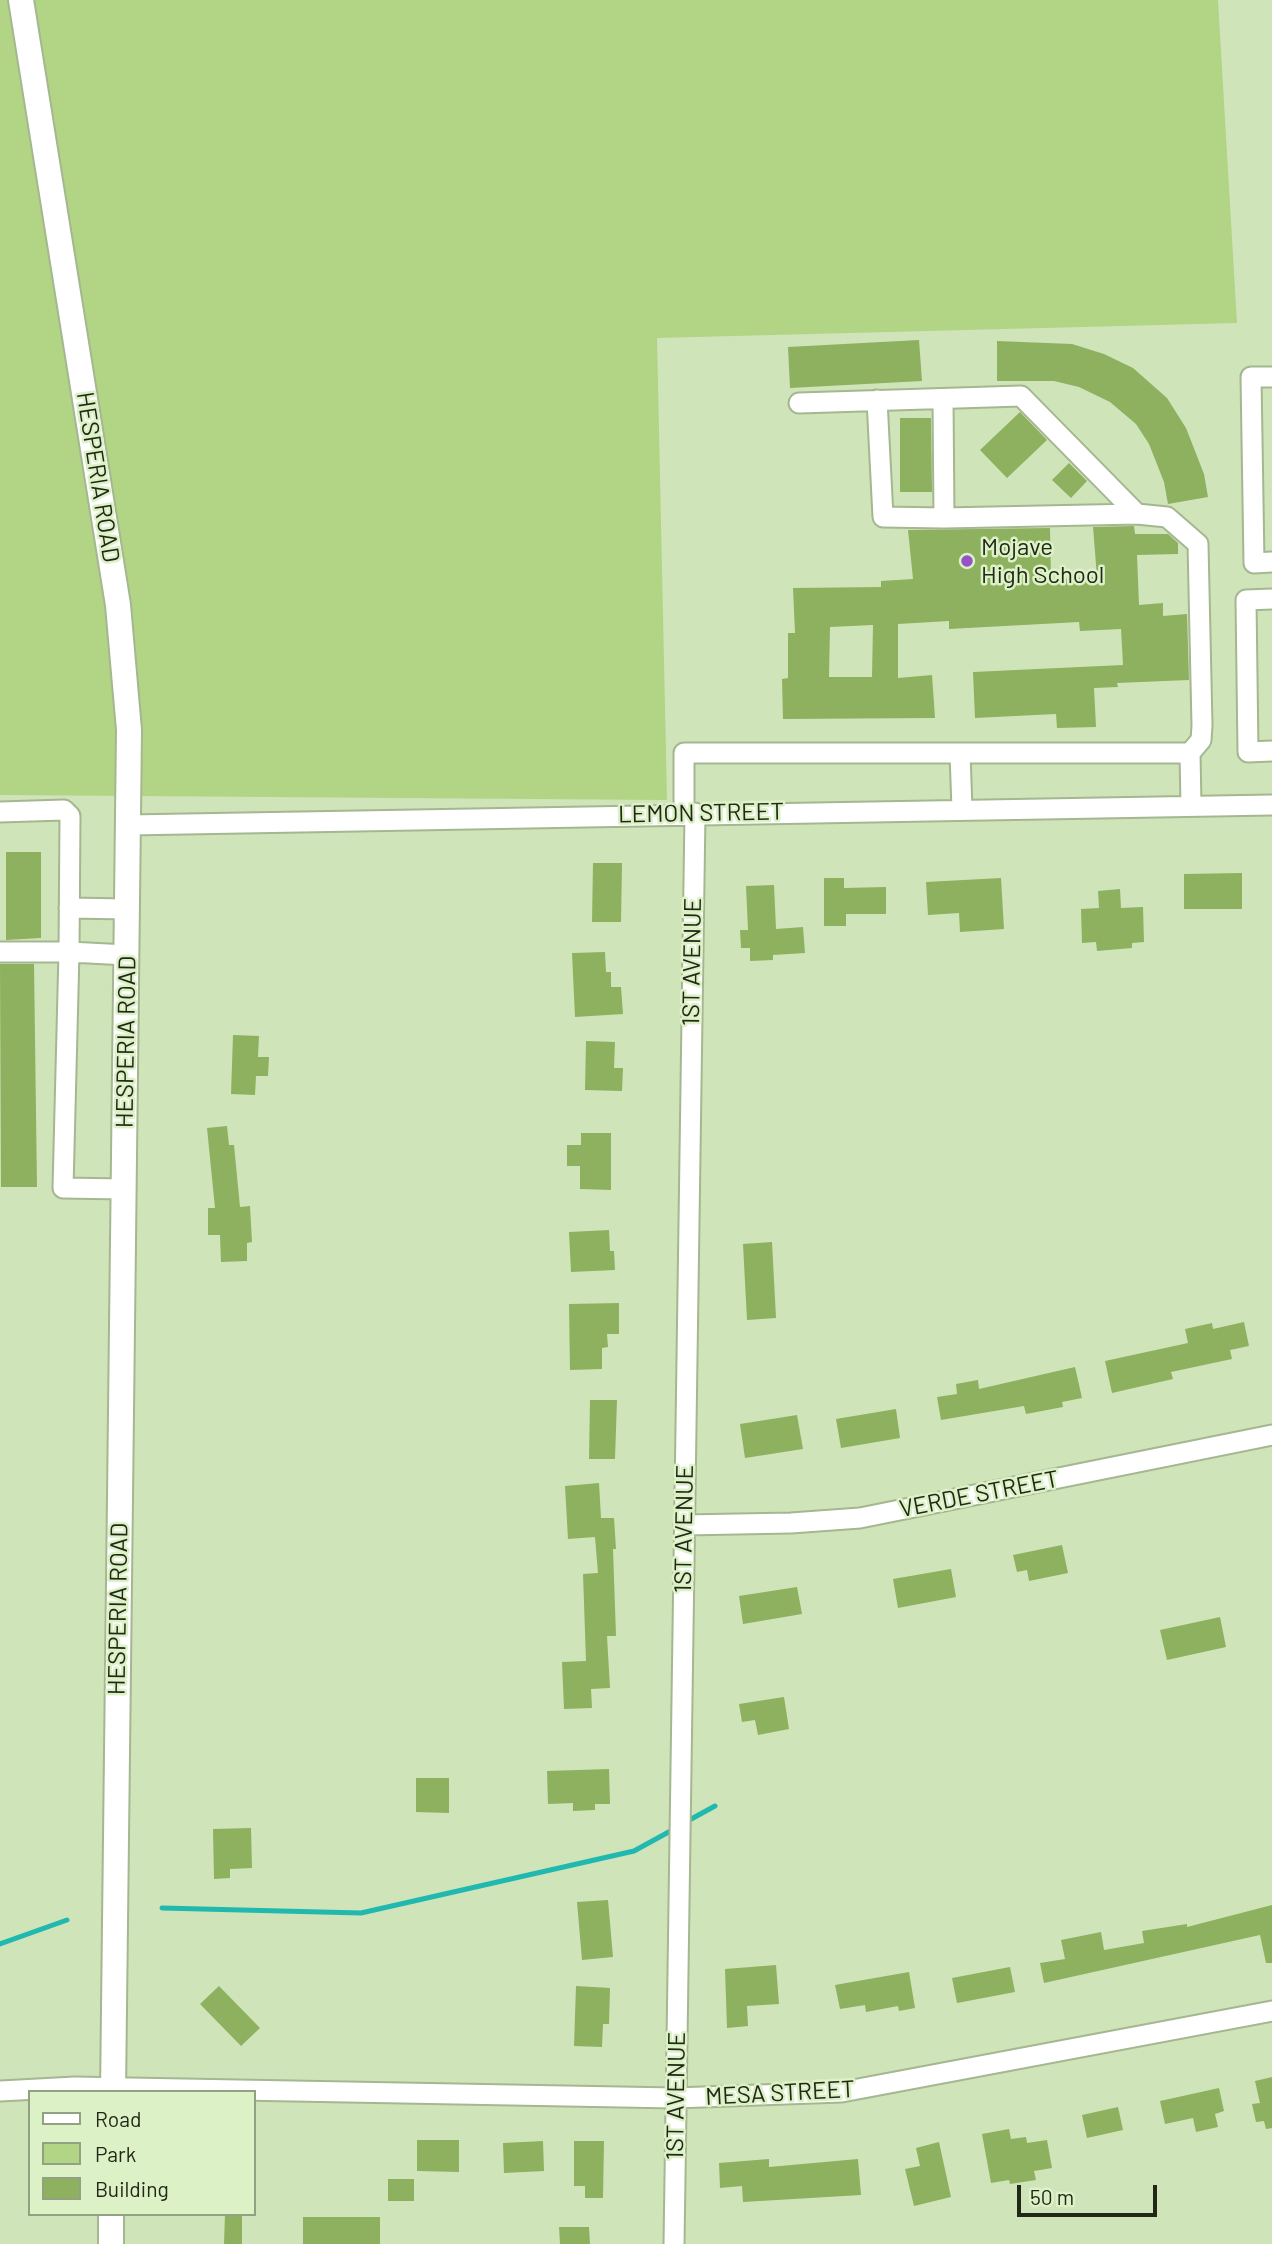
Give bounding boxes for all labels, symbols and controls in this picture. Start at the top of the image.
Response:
street label: HESPERIA ROAD [70,390,126,564]
place label: Mojave High School [981,533,1104,589]
marker: Mojave High School [959,553,975,569]
street label: LEMON STREET [618,797,784,829]
street label: 1ST AVENUE [676,898,708,1026]
street label: HESPERIA ROAD [110,956,142,1128]
street label: VERDE STREET [897,1464,1061,1524]
street label: 1ST AVENUE [668,1465,700,1593]
street label: HESPERIA ROAD [102,1523,134,1695]
street label: 1ST AVENUE [660,2032,692,2160]
street label: MESA STREET [705,2075,855,2111]
legend [28,2090,256,2216]
text: Road [95,2106,141,2131]
text: Park [95,2141,136,2166]
scale bar [1020,2170,1160,2214]
text: Building [95,2176,169,2201]
text: 50 m [1030,2184,1074,2209]

